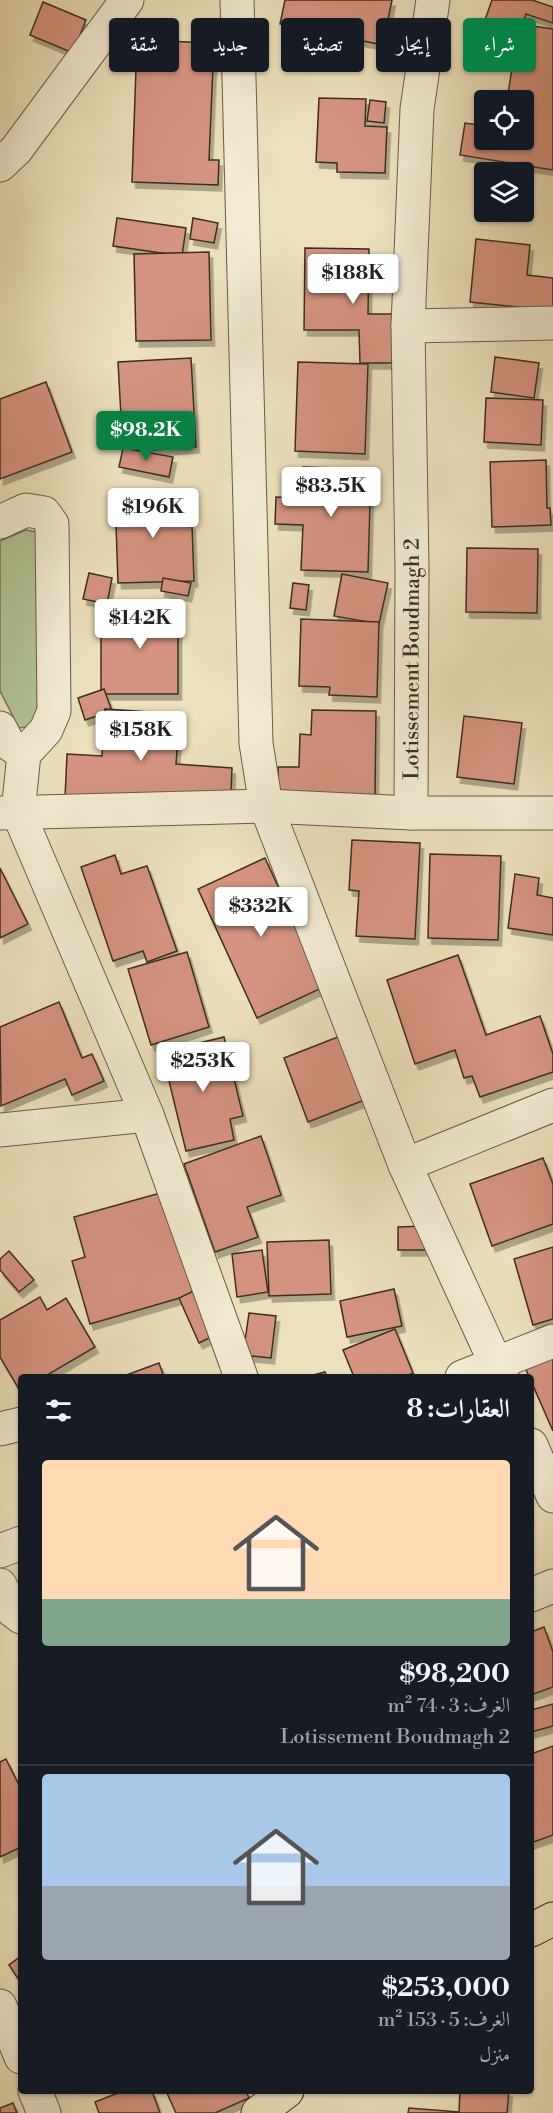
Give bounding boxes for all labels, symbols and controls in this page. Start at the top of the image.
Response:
chip: شقة [109,18,179,72]
chip: جديد [191,18,269,72]
chip: تصفية [281,18,364,72]
chip: إيجار [376,18,451,72]
chip: شراء [463,18,536,72]
map controls [474,90,534,222]
button: locate [474,90,534,150]
button: layers [474,162,534,222]
pin: $188K [311,254,395,305]
text: $188K [322,261,384,286]
pin: $98.2K [97,411,195,462]
text: $98.2K [110,418,182,443]
pin: $83.5K [282,467,380,518]
text: $83.5K [296,474,366,499]
pin: $196K [111,488,195,539]
text: $196K [122,495,184,520]
street label: Lotissement Boudmagh 2 [399,538,426,780]
pin: $142K [98,599,182,650]
text: $142K [109,606,171,631]
pin: $158K [99,711,183,762]
text: $158K [110,718,172,743]
pin: $332K [219,887,303,938]
text: $332K [229,894,293,919]
pin: $253K [161,1042,245,1093]
text: $253K [170,1049,236,1074]
text: العقارات: 8 [407,1393,510,1425]
icon: filters [42,1394,75,1427]
icon: home [222,1499,330,1607]
text: $98,200 [400,1658,510,1690]
text: الغرف: 3 · 74 m² [388,1694,510,1719]
text: Lotissement Boudmagh 2 [280,1725,510,1750]
icon: home [222,1813,330,1921]
text: $253,000 [382,1972,510,2004]
text: الغرف: 5 · 153 m² [378,2008,510,2033]
text: منزل [479,2043,510,2068]

